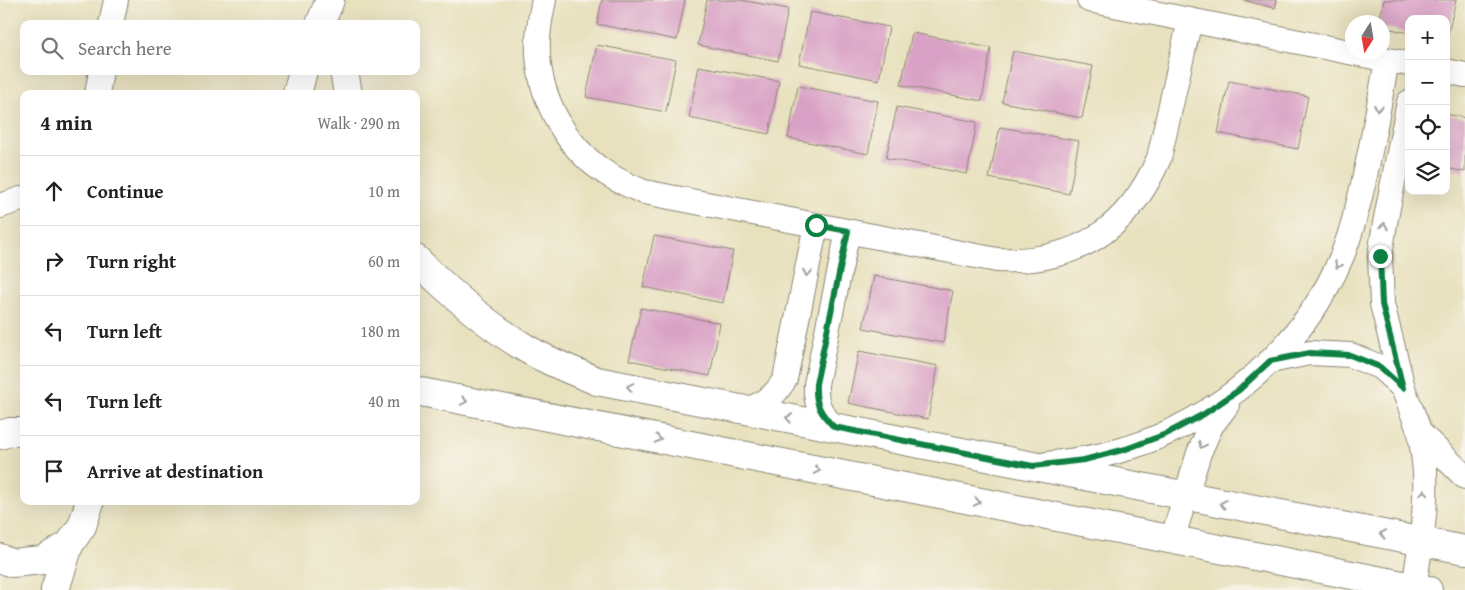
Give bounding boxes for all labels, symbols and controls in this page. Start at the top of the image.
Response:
north arrow [1345,15,1390,60]
map controls [1405,15,1450,195]
button: + [1405,15,1450,60]
search box [20,20,420,75]
icon: search [38,34,66,62]
text: Search here [78,34,172,62]
button: − [1405,60,1450,105]
one-way arrow [1374,103,1384,112]
button: locate [1405,105,1450,150]
text: 4 min [40,107,92,138]
text: Walk · 290 m [317,111,400,135]
button: layers [1405,150,1450,195]
icon: ahead [40,177,68,205]
text: Continue [87,177,164,205]
text: 10 m [368,179,400,203]
route start [805,214,828,237]
one-way arrow [1379,221,1389,230]
route end [1369,245,1392,268]
icon: right [40,247,68,275]
text: Turn right [87,247,176,275]
text: 60 m [368,249,400,273]
one-way arrow [1334,259,1344,268]
one-way arrow [802,268,813,277]
icon: left [40,317,68,345]
text: Turn left [87,317,162,345]
text: 180 m [360,319,400,343]
one-way arrow [625,382,634,393]
icon: left [40,387,68,415]
text: Turn left [87,387,162,415]
text: 40 m [368,389,400,413]
one-way arrow [460,395,468,405]
one-way arrow [785,414,793,424]
one-way arrow [653,433,662,444]
one-way arrow [1198,440,1209,449]
icon: arrive [40,457,68,485]
text: Arrive at destination [87,457,263,485]
one-way arrow [813,465,822,475]
one-way arrow [1419,488,1429,496]
one-way arrow [972,496,981,507]
one-way arrow [1219,499,1228,509]
one-way arrow [1378,529,1387,540]

